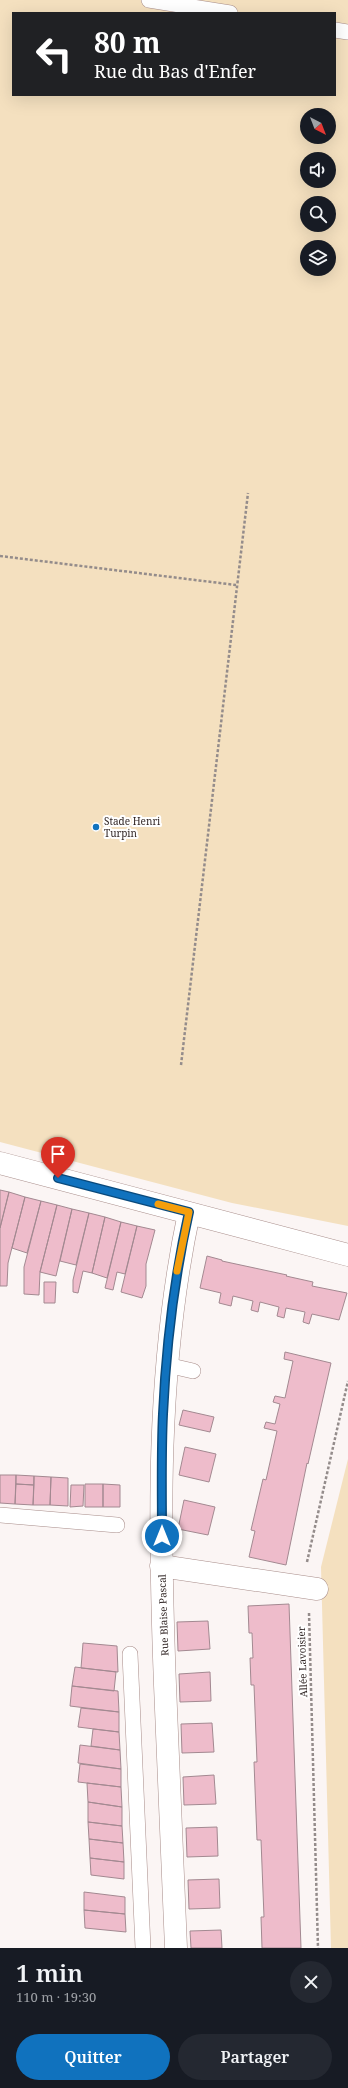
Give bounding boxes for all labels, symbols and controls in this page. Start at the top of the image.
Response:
text: 80 m [94,23,161,61]
icon: left [28,28,80,80]
text: Rue du Bas d'Enfer [94,59,256,83]
north arrow [300,108,336,144]
map controls [300,108,336,276]
button: sound [300,152,336,188]
button: search [300,196,336,232]
button: layers [300,240,336,276]
place label: Stade Henri Turpin [104,814,161,840]
marker: Stade Henri Turpin [91,822,101,832]
pin [41,1137,75,1178]
icon: arrive [47,1143,69,1165]
position arrow [141,1515,183,1557]
street label: Rue Blaise Pascal [155,1574,171,1656]
street label: Allée Lavoisier [294,1626,310,1698]
text: 1 min [16,1956,83,1989]
button: close [290,1961,332,2003]
text: 110 m · 19:30 [16,1988,96,2006]
button: Quitter [16,2034,170,2080]
button: Partager [178,2034,332,2080]

